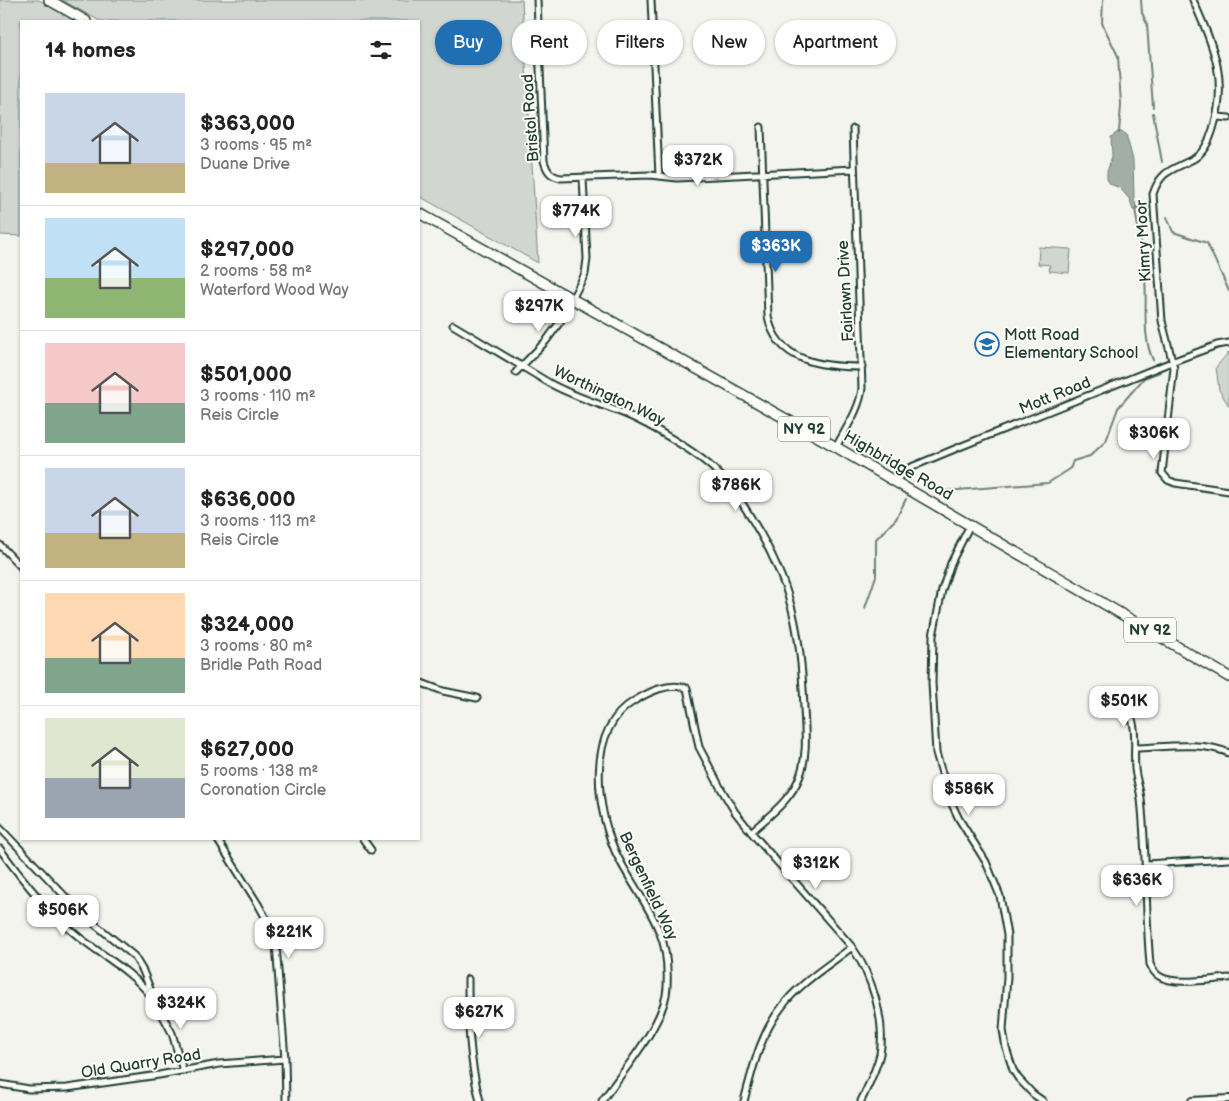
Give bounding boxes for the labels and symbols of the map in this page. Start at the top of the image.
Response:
street label: Bristol Road [518,73,544,163]
pin: $372K [663,144,733,187]
pin: $774K [541,196,611,238]
street label: Kimry Moor [1132,199,1156,283]
pin: $363K [741,230,811,273]
street label: Fairlawn Drive [834,239,858,342]
pin: $297K [504,290,574,333]
place label: Mott Road Elementary School [1004,326,1138,363]
school or university icon: Mott Road Elementary School [974,331,1000,357]
street label: Worthington Way [550,362,668,430]
street label: Mott Road [1016,373,1094,419]
road number: NY 92 [778,416,830,442]
pin: $306K [1119,418,1189,460]
street label: Highbridge Road [840,427,956,505]
pin: $786K [701,470,771,512]
road number: NY 92 [1124,618,1176,642]
pin: $501K [1089,686,1159,728]
pin: $586K [934,774,1004,816]
street label: Bergenfield Way [615,829,682,944]
pin: $312K [781,848,851,890]
pin: $636K [1102,864,1172,907]
pin: $506K [28,894,98,937]
pin: $221K [254,916,324,959]
pin: $324K [146,988,216,1030]
pin: $627K [444,996,514,1039]
street label: Old Quarry Road [80,1045,202,1083]

